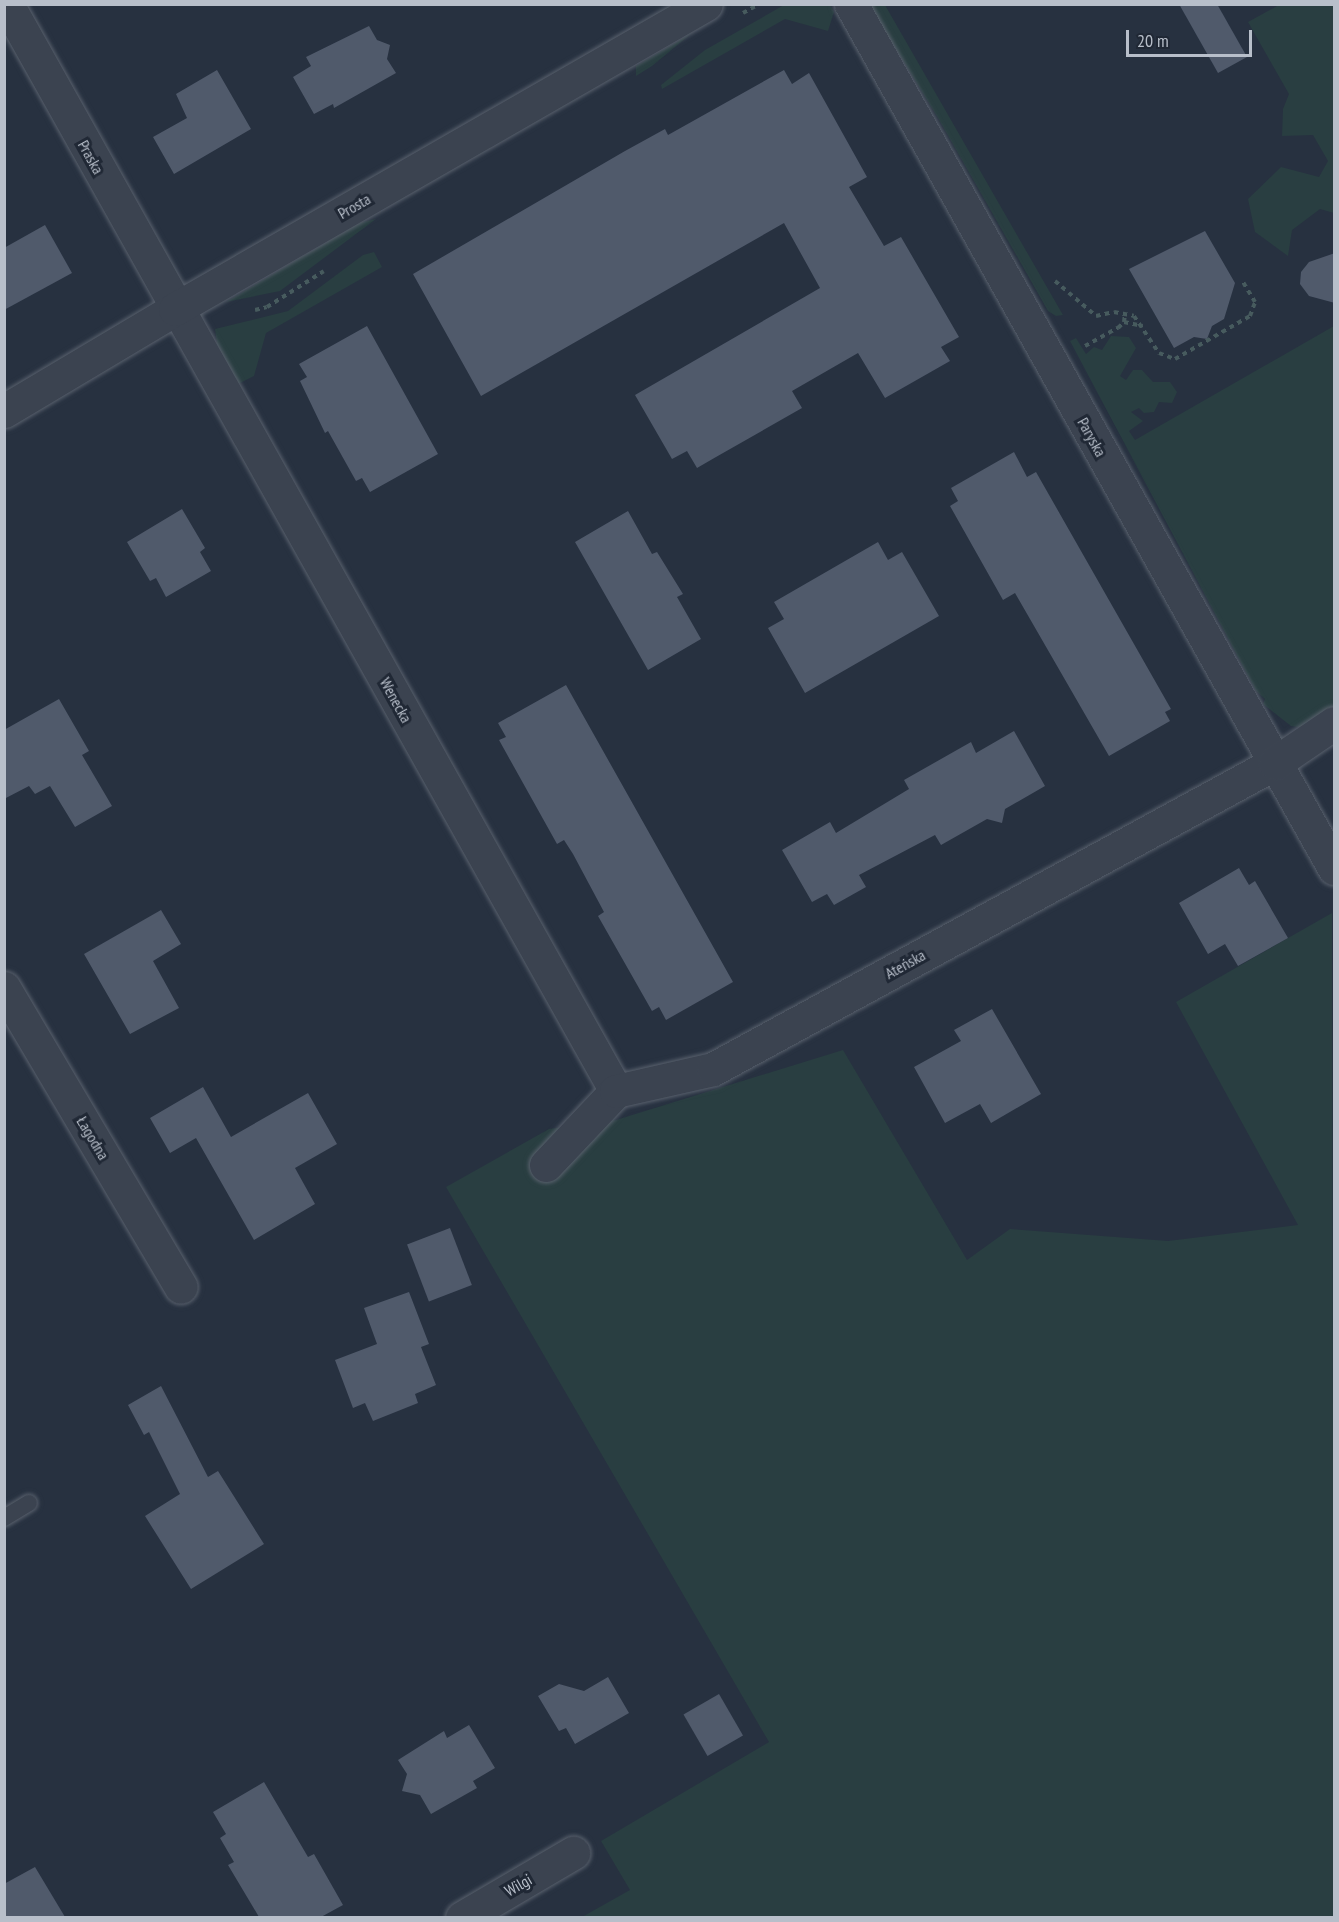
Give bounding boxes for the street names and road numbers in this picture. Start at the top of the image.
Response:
street label: Praska [74,137,108,177]
street label: Prosta [334,189,374,223]
street label: Paryska [1074,414,1110,460]
street label: Wenecka [376,674,416,726]
street label: Ateńska [881,945,929,983]
street label: Łagodna [73,1113,113,1163]
street label: Wilgi [501,1870,535,1900]

